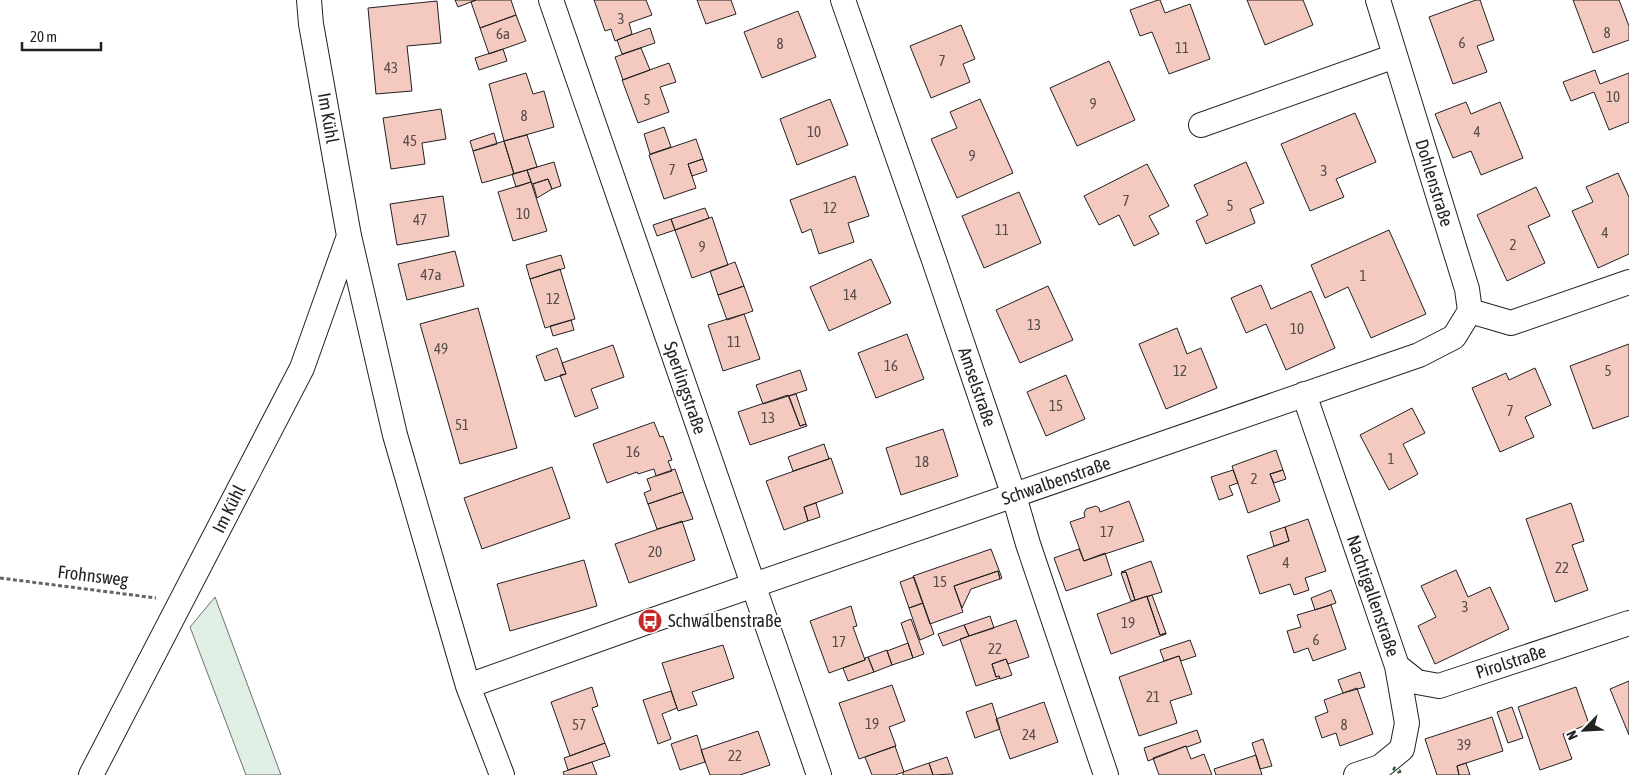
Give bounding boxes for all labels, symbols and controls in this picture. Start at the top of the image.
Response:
house number: 3 [617,10,625,27]
scale bar [22,20,101,52]
house number: 8 [1603,24,1611,41]
house number: 6a [496,25,510,42]
text: 20 m [30,28,57,45]
house number: 6 [1458,34,1466,51]
house number: 8 [776,35,784,52]
house number: 11 [1175,39,1189,56]
house number: 7 [938,52,946,69]
house number: 43 [384,59,398,76]
house number: 10 [1606,88,1620,105]
street label: Im Kühl [314,91,343,145]
house number: 5 [643,91,651,108]
house number: 9 [1089,95,1097,112]
house number: 8 [520,107,528,124]
house number: 10 [807,123,821,140]
house number: 4 [1473,123,1481,140]
house number: 45 [403,132,417,149]
street label: Dohlenstraße [1411,137,1458,229]
house number: 9 [968,147,976,164]
house number: 7 [668,161,676,178]
house number: 3 [1320,162,1328,179]
house number: 7 [1122,192,1130,209]
house number: 5 [1226,197,1234,214]
house number: 12 [823,199,837,216]
house number: 10 [516,205,530,222]
house number: 47 [413,211,427,228]
house number: 11 [995,221,1009,238]
house number: 4 [1601,224,1609,241]
house number: 2 [1509,236,1517,253]
house number: 9 [698,238,706,255]
house number: 47a [420,266,442,283]
house number: 1 [1359,267,1367,284]
house number: 14 [843,286,857,303]
house number: 12 [546,290,560,307]
house number: 13 [1027,316,1041,333]
house number: 10 [1290,320,1304,337]
house number: 11 [727,333,741,350]
street label: Sperlingstraße [660,339,711,437]
house number: 49 [434,340,448,357]
street label: Amselstraße [954,344,1001,429]
house number: 16 [884,357,898,374]
house number: 12 [1173,362,1187,379]
house number: 5 [1604,362,1612,379]
house number: 15 [1049,397,1063,414]
house number: 7 [1506,402,1514,419]
house number: 13 [761,409,775,426]
house number: 51 [455,416,469,433]
house number: 16 [626,443,640,460]
house number: 1 [1387,450,1395,467]
street label: Schwalbenstraße [999,452,1113,509]
house number: 18 [915,453,929,470]
house number: 2 [1250,470,1258,487]
street label: Im Kühl [208,481,250,536]
house number: 17 [1100,523,1114,540]
street label: Nachtigallenstraße [1343,532,1404,659]
house number: 20 [648,543,662,560]
house number: 4 [1282,554,1290,571]
house number: 22 [1555,559,1569,576]
street label: Frohnsweg [57,561,130,590]
house number: 15 [933,573,947,590]
house number: 3 [1461,598,1469,615]
bus stop icon: Schwalbenstraße [637,608,663,634]
place label: Schwalbenstraße [668,610,782,631]
house number: 19 [1121,614,1135,631]
house number: 6 [1312,631,1320,648]
house number: 17 [832,633,846,650]
house number: 22 [988,640,1002,657]
street label: Pirolstraße [1473,640,1549,683]
house number: 21 [1146,688,1160,705]
north arrow [1559,705,1609,755]
house number: 19 [865,715,879,732]
house number: 57 [572,716,586,733]
house number: 8 [1340,716,1348,733]
house number: 24 [1022,726,1036,743]
text: N [1563,728,1581,742]
house number: 39 [1457,736,1471,753]
house number: 22 [728,747,742,764]

